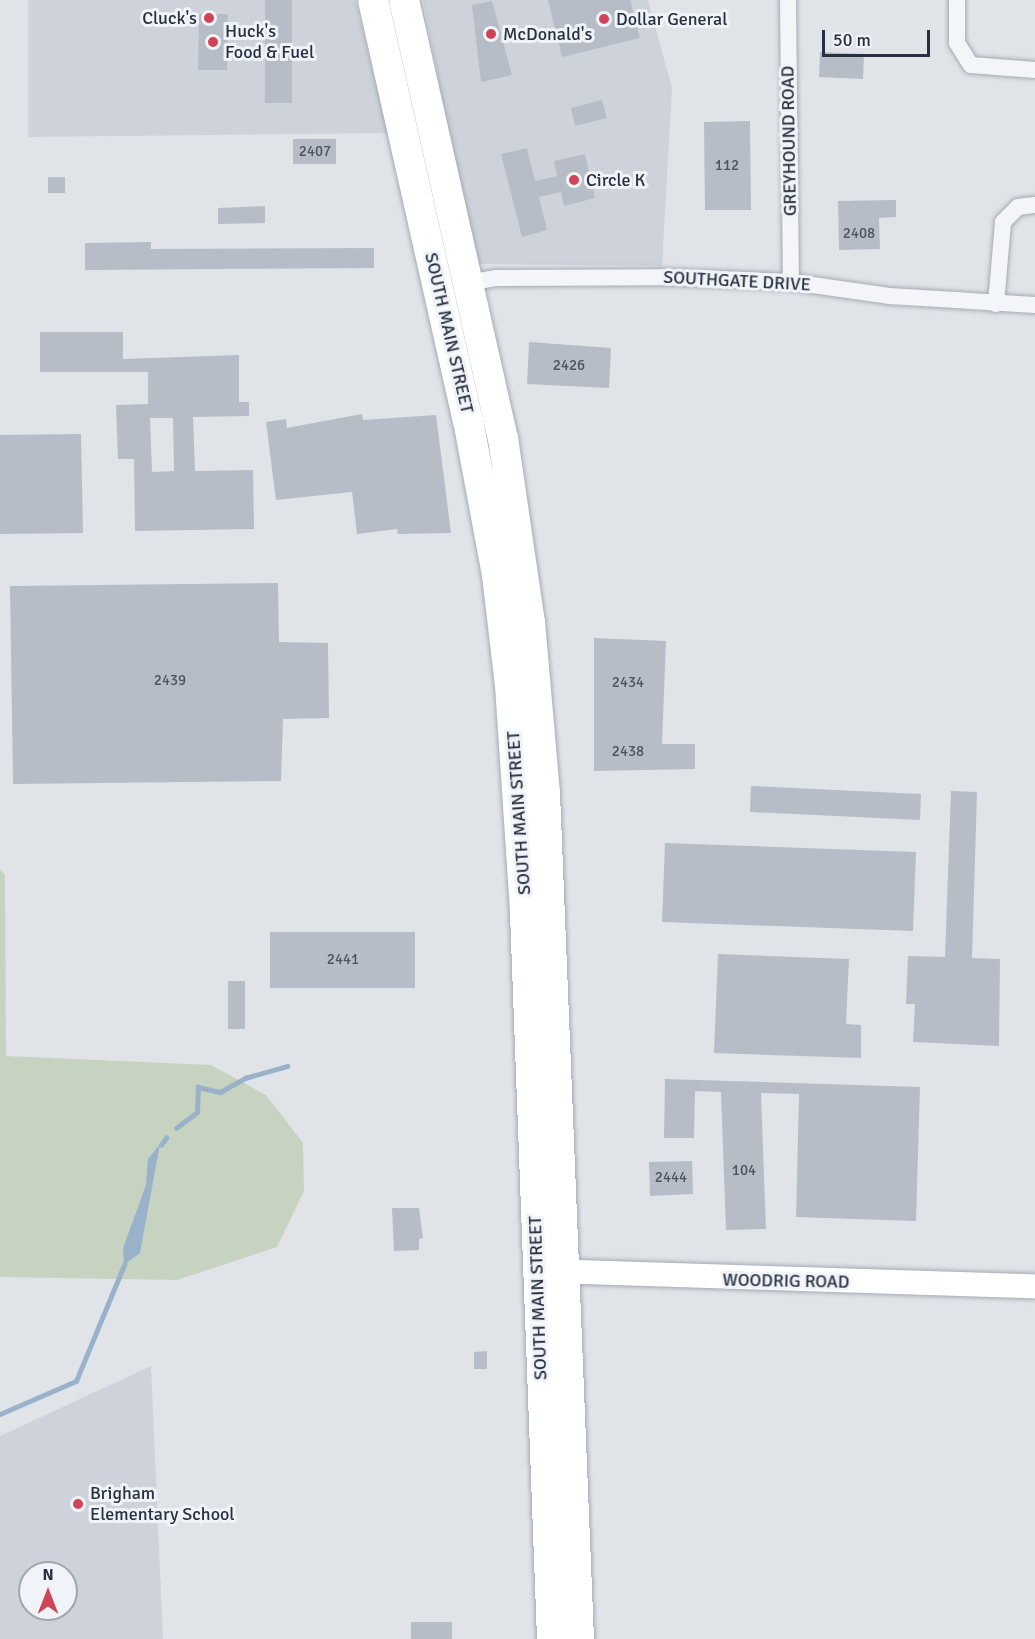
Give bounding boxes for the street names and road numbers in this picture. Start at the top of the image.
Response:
street label: GREYHOUND ROAD [777,66,801,216]
street label: SOUTH MAIN STREET [420,251,478,415]
street label: SOUTHGATE DRIVE [663,266,811,296]
street label: SOUTH MAIN STREET [502,730,536,896]
street label: SOUTH MAIN STREET [524,1216,552,1380]
street label: WOODRIG ROAD [722,1269,850,1293]

